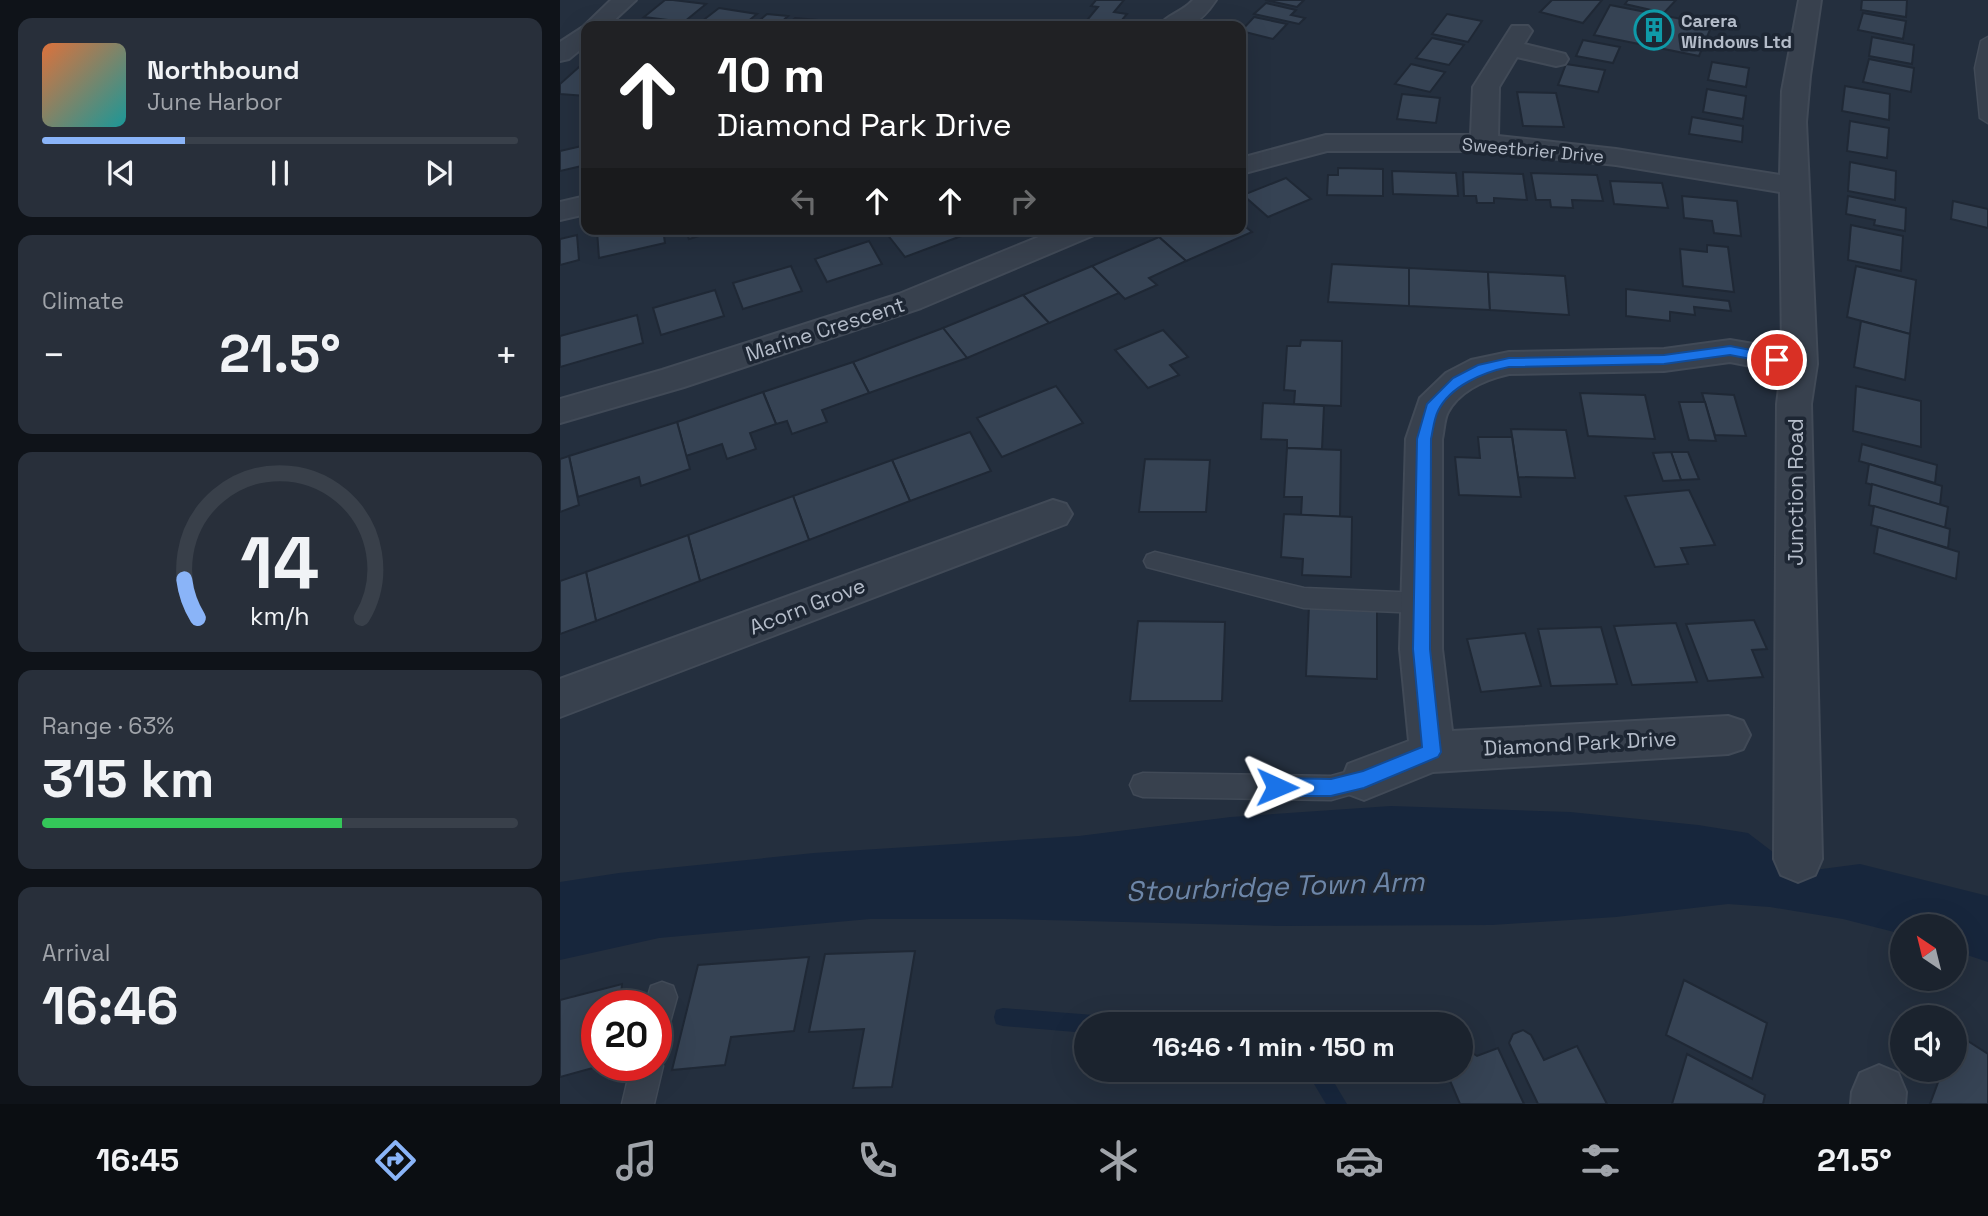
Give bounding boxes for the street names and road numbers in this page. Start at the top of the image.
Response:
street label: Sweetbrier Drive [1461,132,1605,168]
street label: Marine Crescent [742,291,908,367]
street label: Junction Road [1782,418,1809,566]
street label: Acorn Grove [745,571,869,641]
street label: Diamond Park Drive [1483,724,1677,762]

